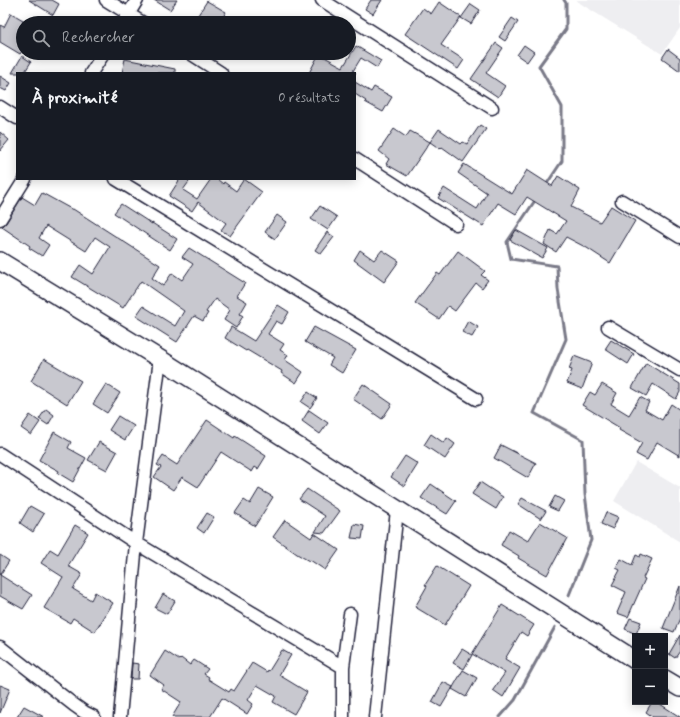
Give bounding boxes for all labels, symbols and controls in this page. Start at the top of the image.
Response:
search box [16,16,356,60]
icon: search [30,27,52,49]
text: Rechercher [62,28,135,48]
text: À proximité [32,87,117,109]
text: 0 résultats [278,90,340,107]
map controls [632,633,668,705]
button: + [632,633,668,669]
button: − [632,669,668,705]

